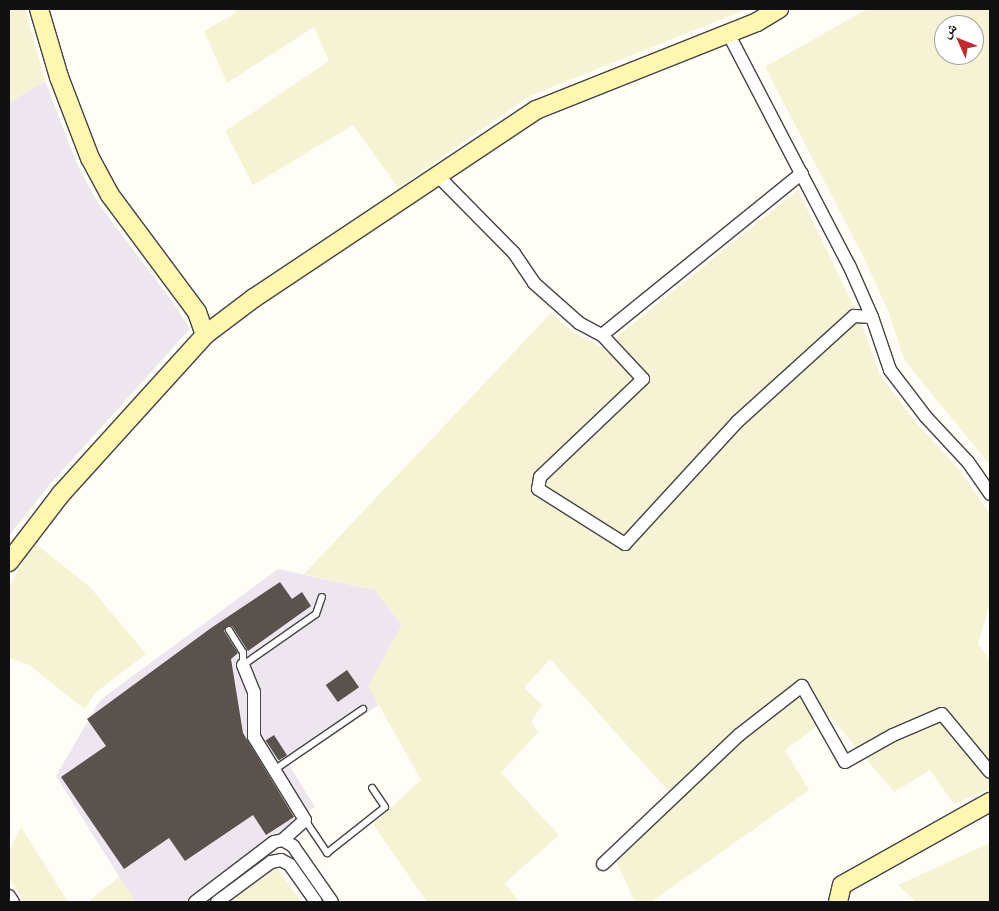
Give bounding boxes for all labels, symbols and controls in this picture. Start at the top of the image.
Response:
north arrow [934,15,984,65]
text: ش [938,19,960,41]

